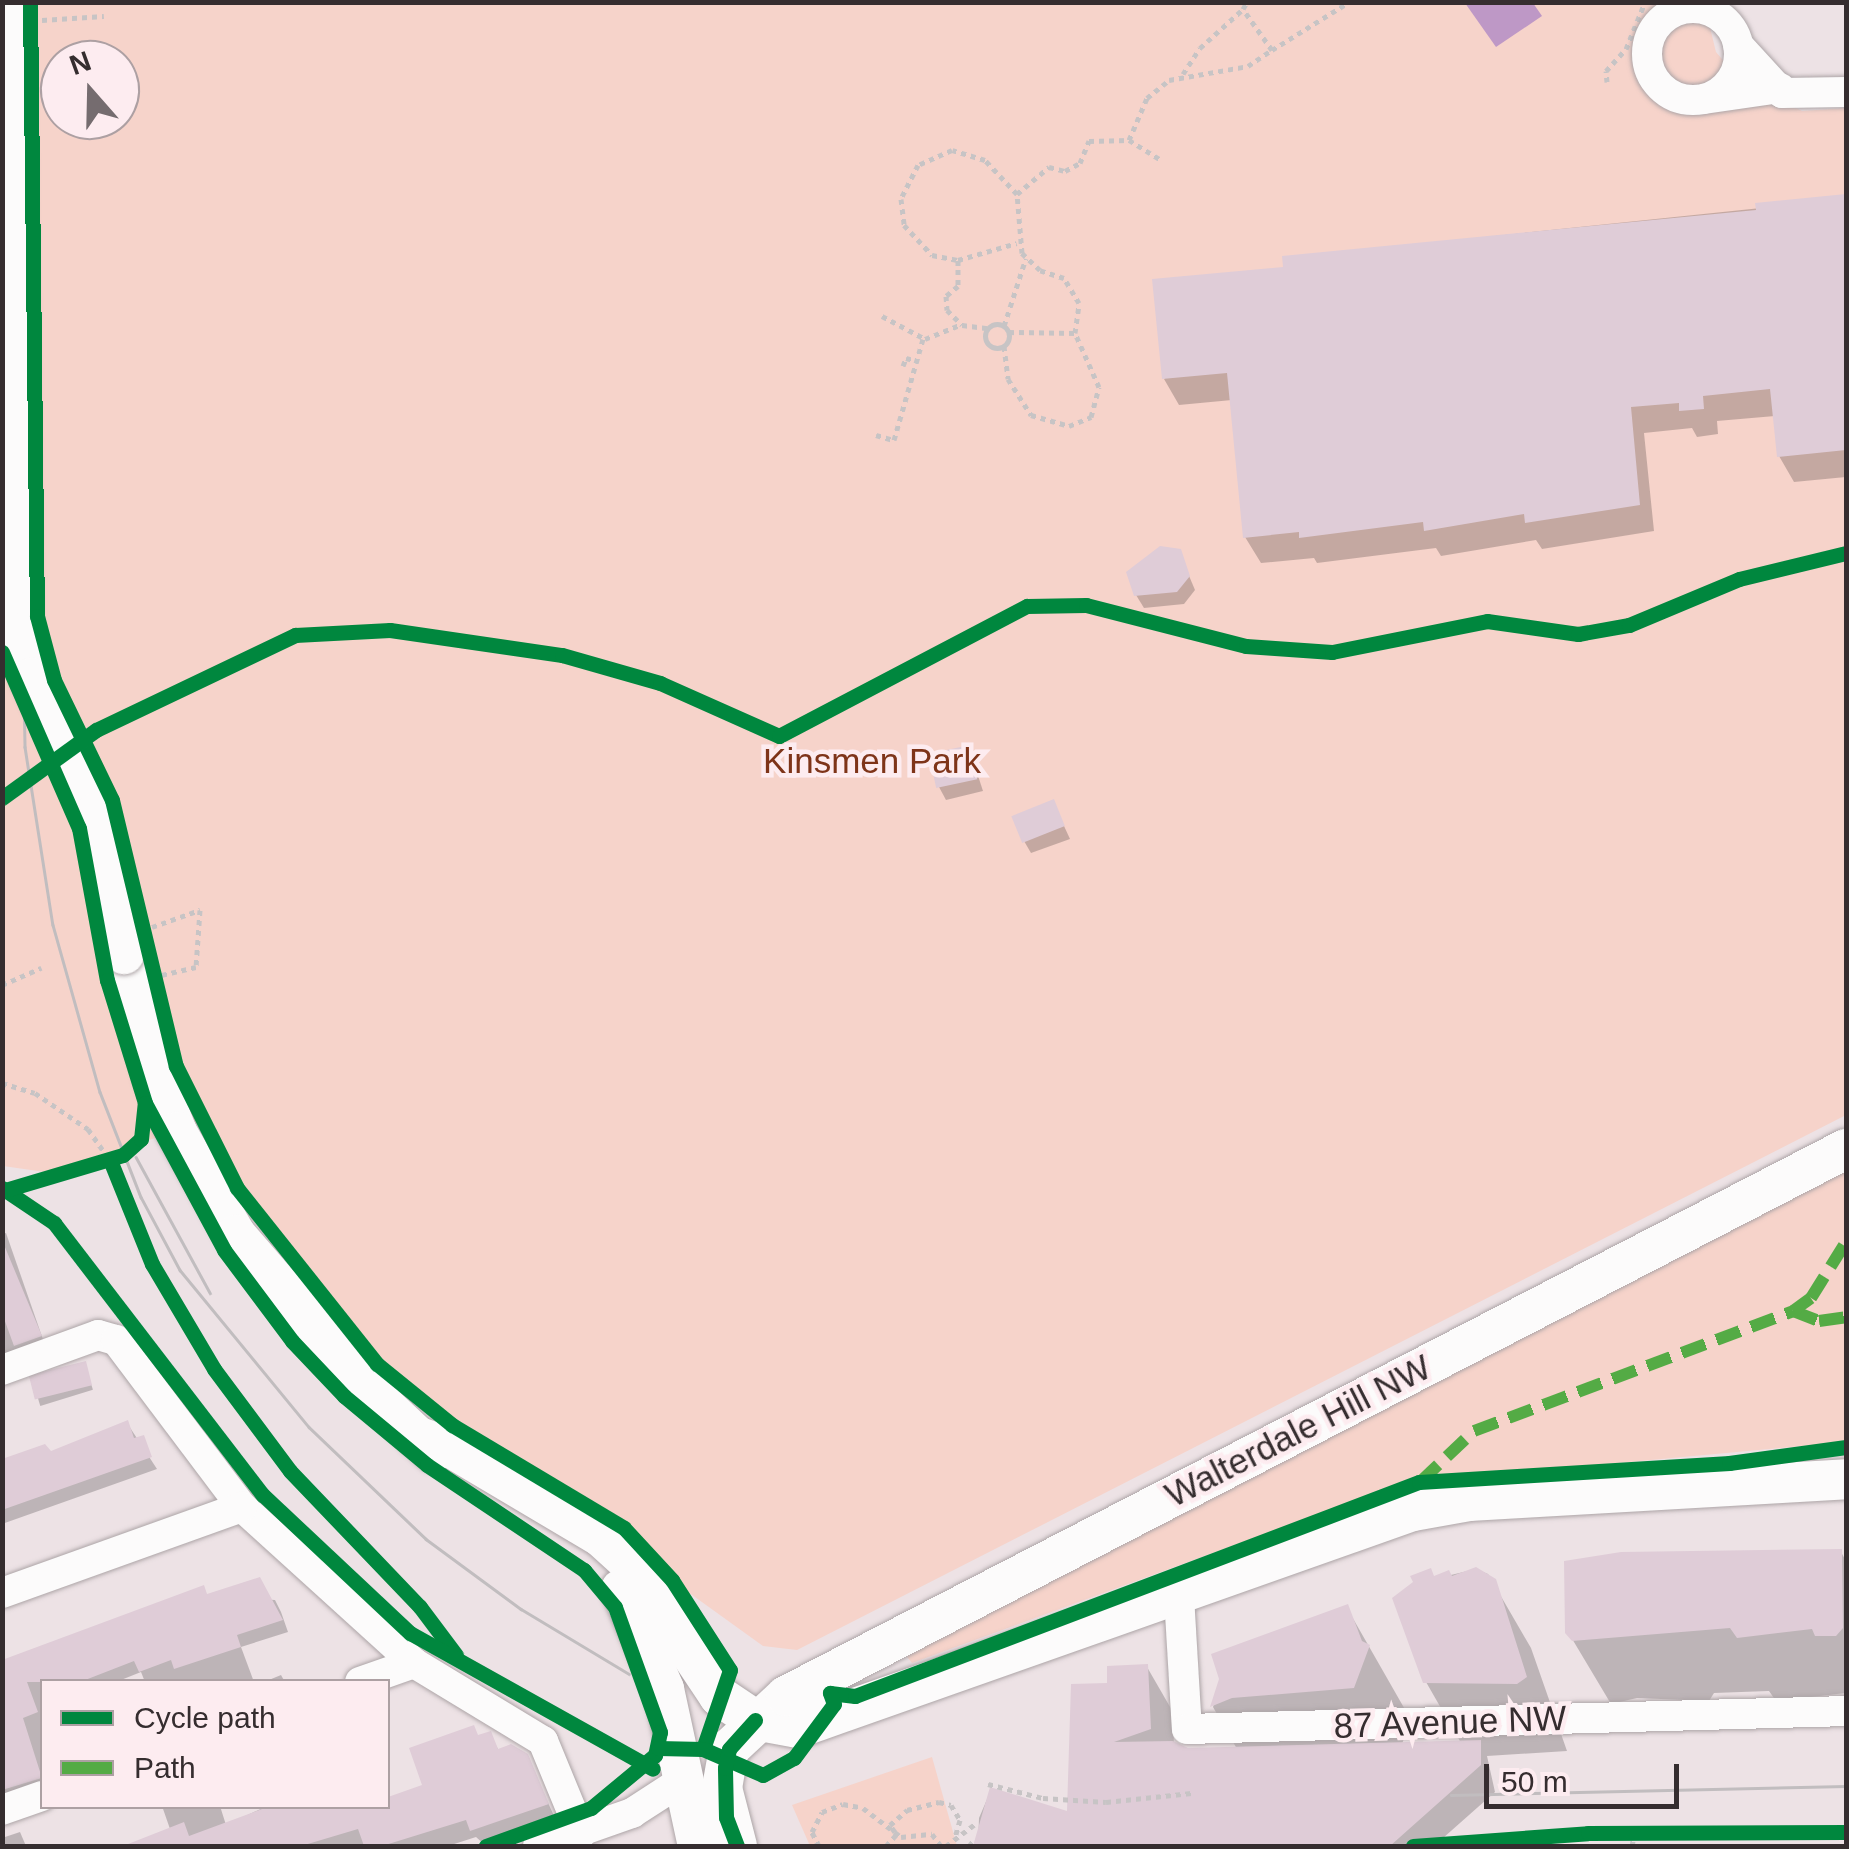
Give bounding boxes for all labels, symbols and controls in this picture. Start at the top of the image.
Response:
north arrow [40,40,140,140]
text: N [65,45,95,81]
park label: Kinsmen Park [763,740,981,782]
street label: Walterdale Hill NW [1158,1346,1438,1516]
legend [40,1679,390,1809]
street label: 87 Avenue NW [1332,1697,1568,1747]
text: Cycle path [134,1701,276,1734]
scale bar [1489,1744,1684,1806]
text: Path [134,1751,196,1784]
text: 50 m [1501,1765,1568,1798]

